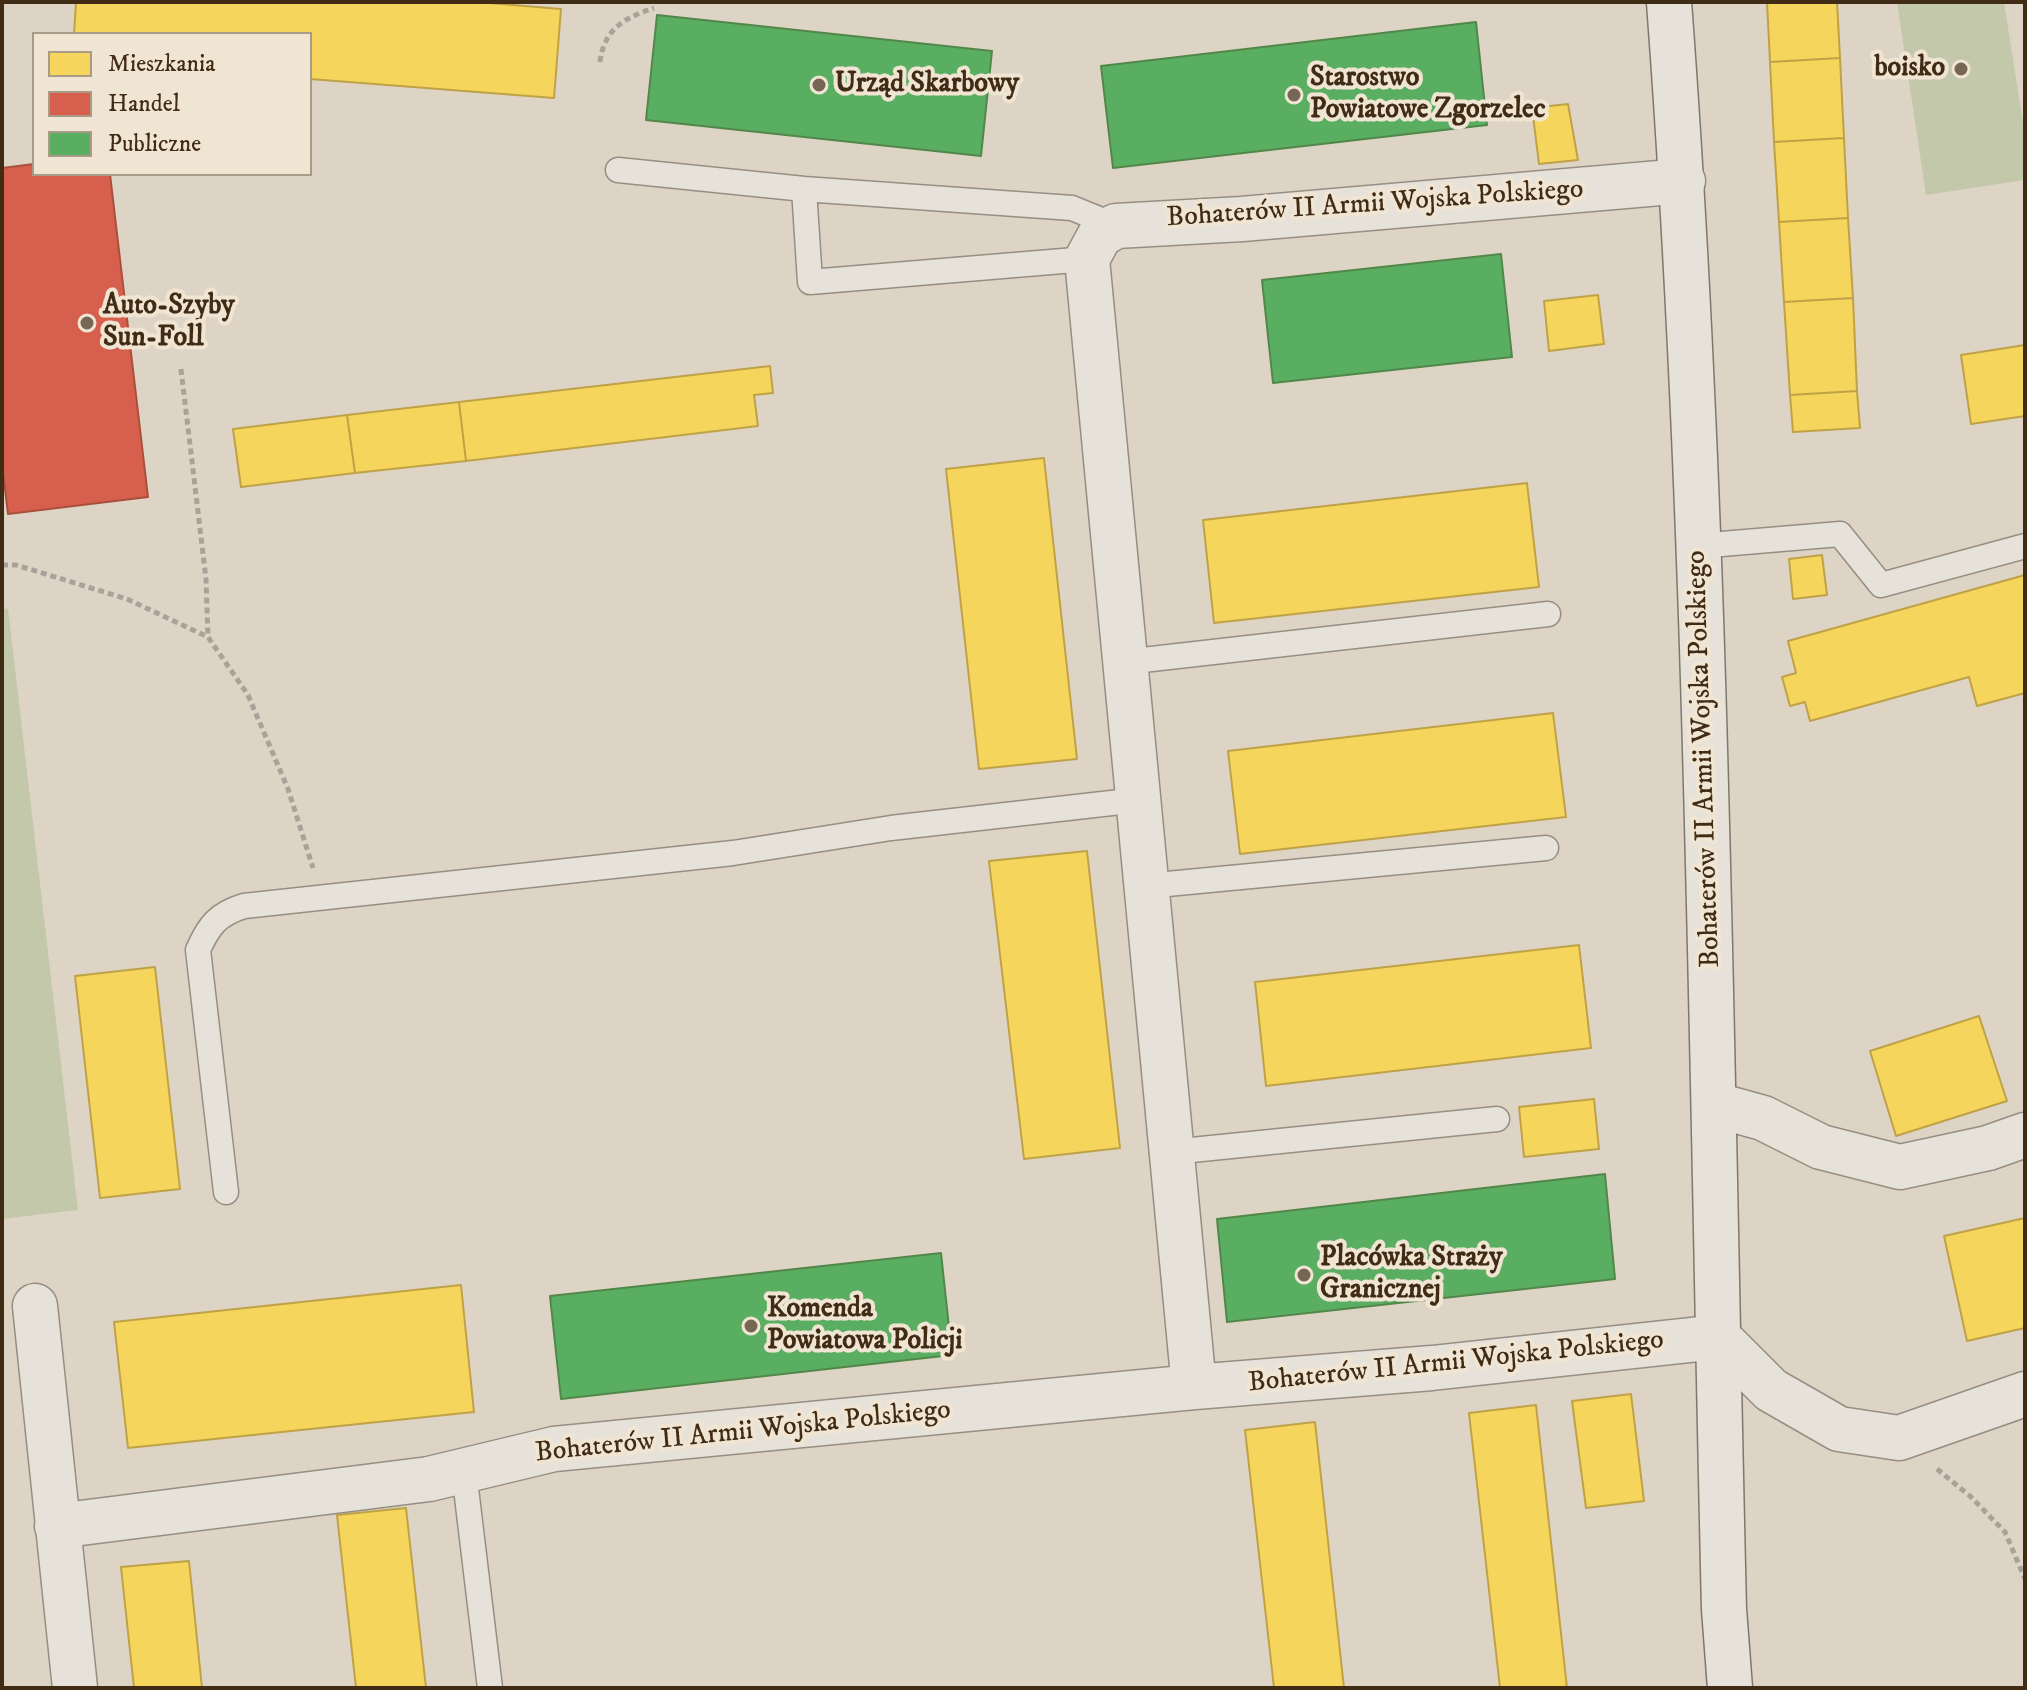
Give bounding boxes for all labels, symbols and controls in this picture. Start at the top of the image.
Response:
legend [32,32,312,176]
text: Mieszkania [108,49,216,79]
place label: boisko [1874,52,1945,86]
marker: boisko [1952,60,1970,78]
place label: Starostwo Powiatowe Zgorzelec [1310,62,1546,128]
place label: Urząd Skarbowy [835,68,1019,102]
marker: Urząd Skarbowy [810,76,828,94]
marker: Starostwo Powiatowe Zgorzelec [1285,86,1303,104]
text: Handel [108,89,180,119]
text: Publiczne [108,129,201,159]
street label: Bohaterów II Armii Wojska Polskiego [1165,174,1585,236]
place label: Auto-Szyby Sun-Foll [103,290,235,356]
marker: Auto-Szyby Sun-Foll [78,314,96,332]
street label: Bohaterów II Armii Wojska Polskiego [1681,550,1729,968]
place label: Placówka Straży Granicznej [1320,1242,1503,1308]
marker: Placówka Straży Granicznej [1295,1266,1313,1284]
place label: Komenda Powiatowa Policji [767,1293,962,1359]
marker: Komenda Powiatowa Policji [742,1317,760,1335]
street label: Bohaterów II Armii Wojska Polskiego [1247,1324,1665,1402]
street label: Bohaterów II Armii Wojska Polskiego [534,1394,952,1472]

